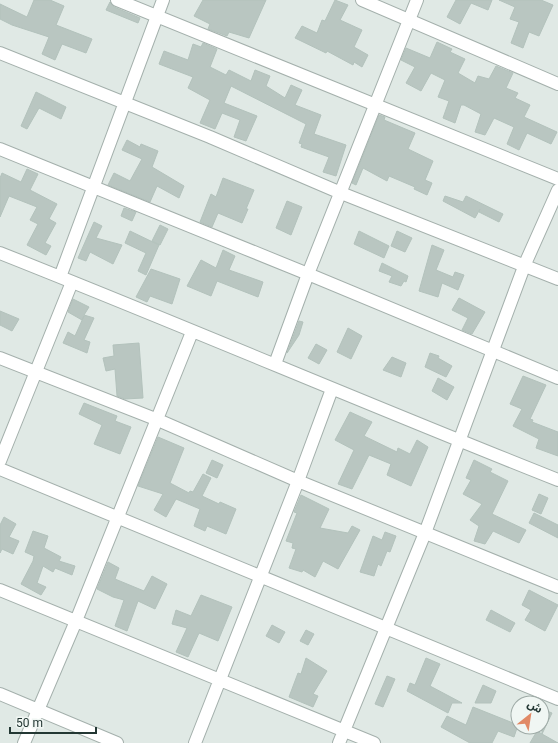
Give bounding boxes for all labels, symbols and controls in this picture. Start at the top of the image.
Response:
north arrow [510,695,550,735]
text: ش [525,697,545,716]
scale bar [10,709,96,735]
text: 50 m [16,716,43,730]

